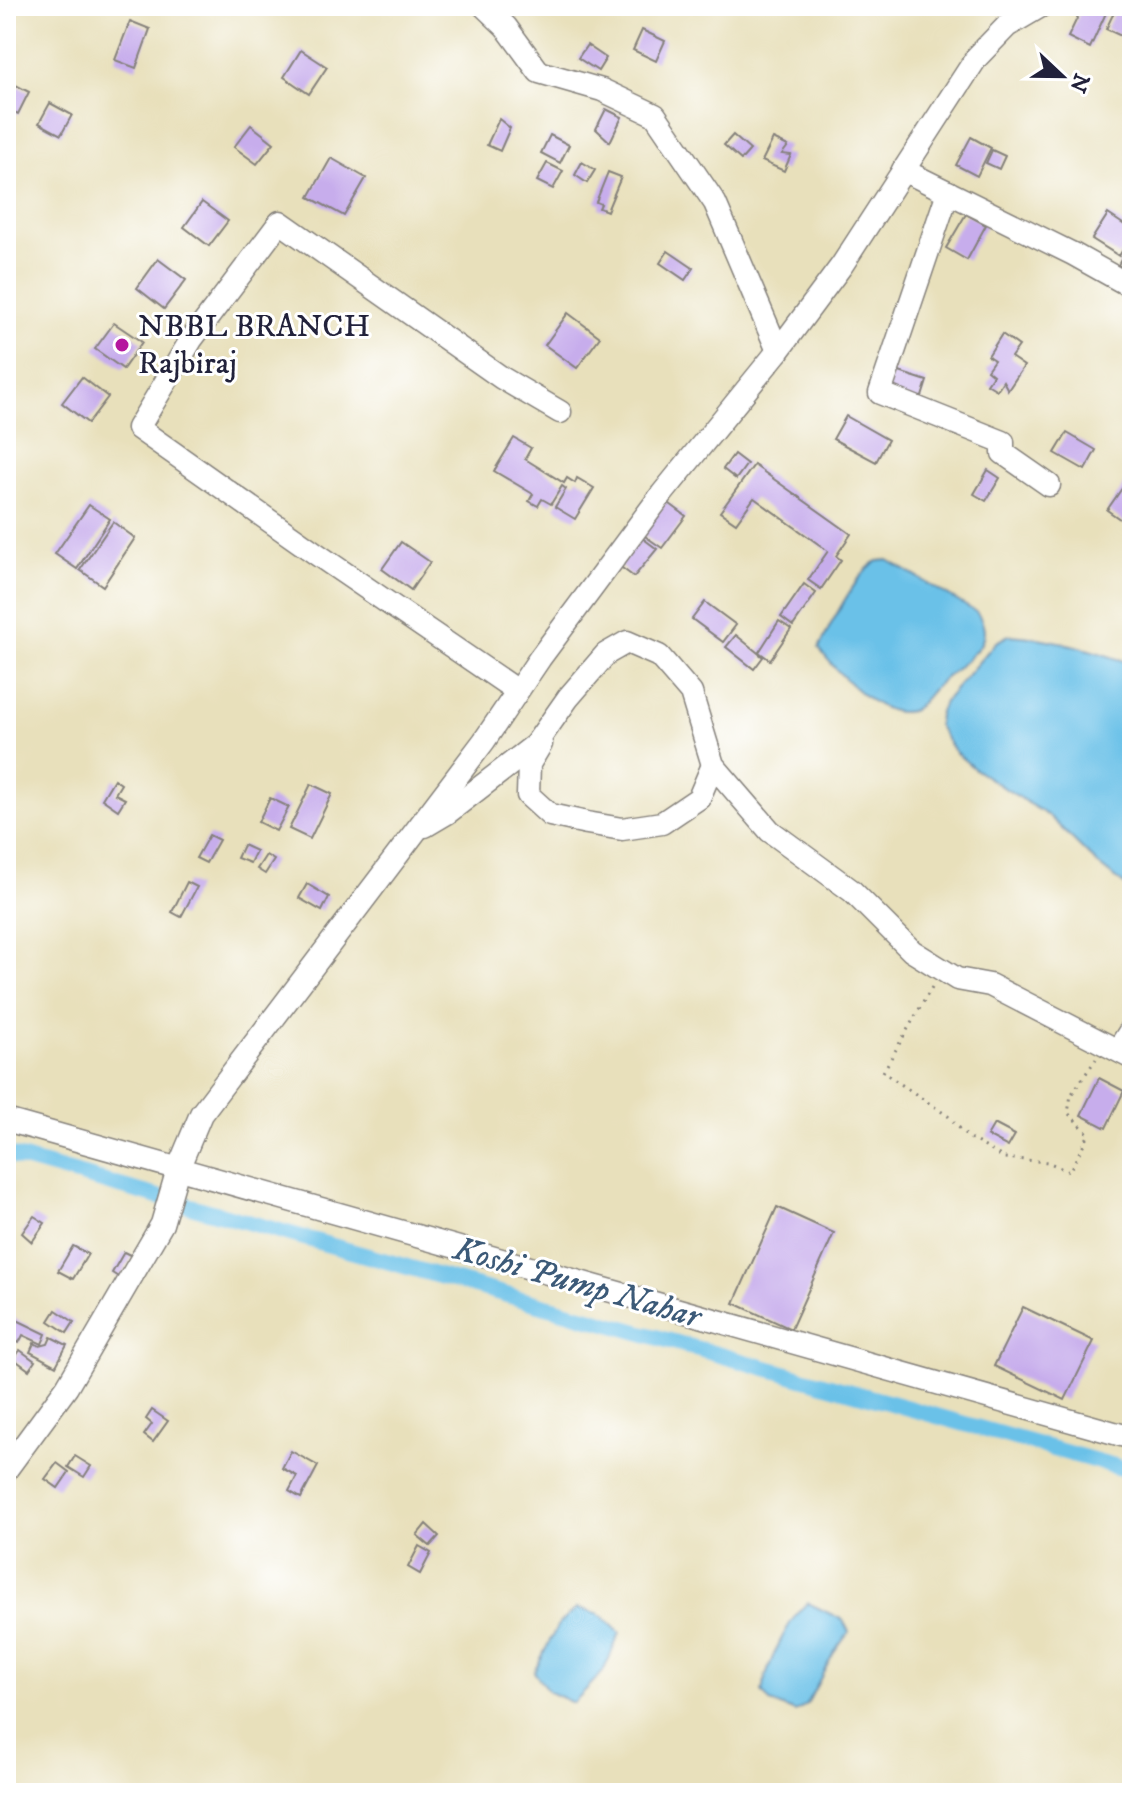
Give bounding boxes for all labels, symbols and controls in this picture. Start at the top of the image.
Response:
north arrow [1022,36,1102,116]
text: N [1063,69,1095,96]
place label: NBBL BRANCH Rajbiraj [138,307,370,384]
marker: NBBL BRANCH Rajbiraj [113,336,131,354]
water label: Koshi Pump Nahar [448,1227,708,1339]

